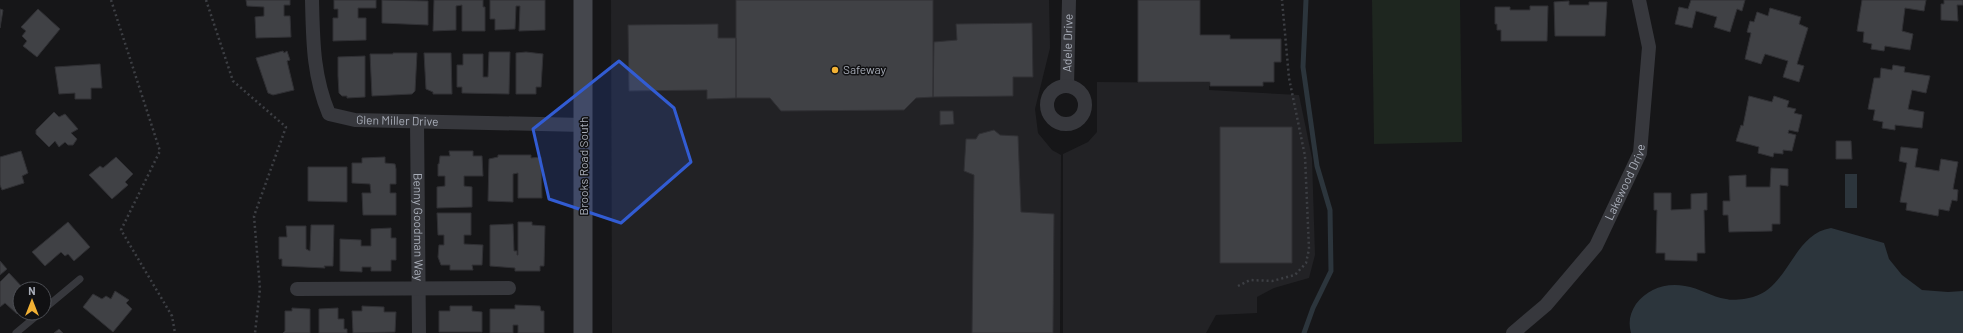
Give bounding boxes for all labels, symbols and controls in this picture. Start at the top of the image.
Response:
street label: Adele Drive [1059,14,1075,72]
place label: Safeway [843,62,887,76]
marker: Safeway [830,65,840,75]
street label: Glen Miller Drive [356,112,439,128]
street label: Brooks Road South [576,117,590,215]
street label: Lakewood Drive [1601,144,1647,222]
street label: Benny Goodman Way [411,173,427,282]
north arrow [12,281,52,321]
text: N [28,284,36,297]

